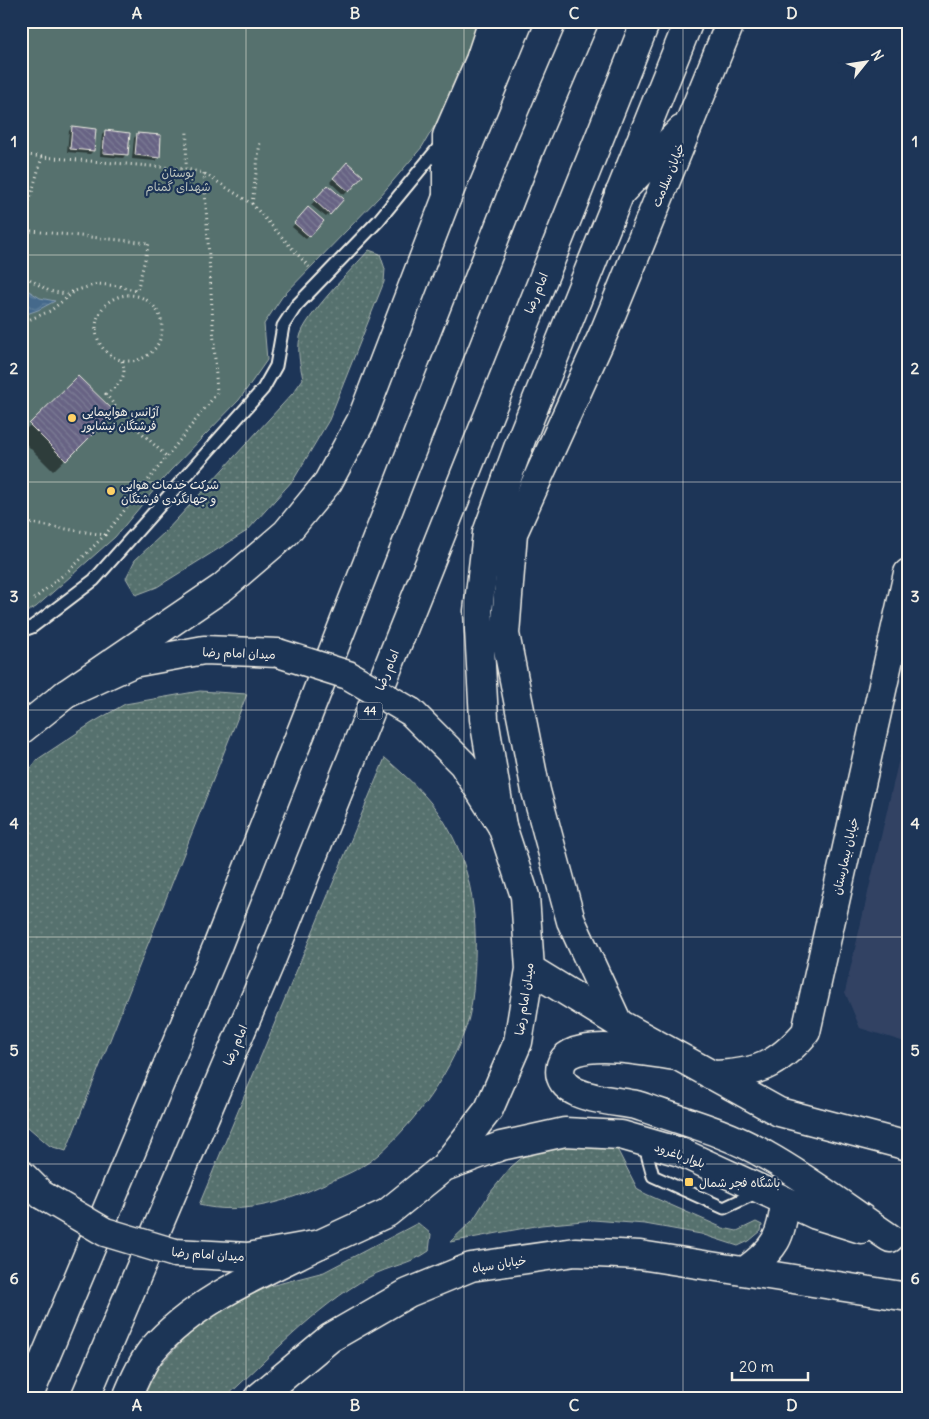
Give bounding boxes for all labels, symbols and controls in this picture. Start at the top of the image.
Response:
text: A [132,3,142,23]
text: B [350,3,361,23]
text: C [569,3,580,23]
text: D [786,3,798,23]
north arrow [842,38,892,88]
text: N [867,47,887,64]
text: 1 [11,131,17,151]
text: 1 [912,131,918,151]
street label: خیابان سلامت [648,141,689,210]
park label: بوستان شهدای گمنام [146,165,210,196]
street label: امام رضا [521,270,553,316]
text: 2 [10,358,19,378]
text: 2 [911,358,920,378]
place label: آژانس هواپیمایی فرشتگان نیشابور [81,404,160,434]
marker: آژانس هواپیمایی فرشتگان نیشابور [66,412,78,424]
place label: شرکت خدمات هوایی و جهانگردی فرشتگان [121,477,219,507]
marker: شرکت خدمات هوایی و جهانگردی فرشتگان [105,485,117,497]
text: 3 [9,586,19,606]
text: 3 [910,586,920,606]
street label: میدان امام رضا [202,644,276,664]
street label: امام رضا [372,647,404,693]
road number: 44 [358,702,382,719]
text: 4 [9,813,19,833]
text: 4 [910,813,920,833]
street label: خیابان بیمارستان [829,816,862,896]
street label: میدان امام رضا [511,962,538,1037]
street label: امام رضا [220,1022,252,1068]
text: 5 [9,1040,19,1060]
text: 5 [910,1040,920,1060]
street label: بلوار باغرود [652,1139,707,1172]
place label: باشگاه فجر شمال [699,1175,780,1191]
marker: باشگاه فجر شمال [683,1176,695,1188]
street label: میدان امام رضا [171,1244,245,1266]
street label: خیابان سپاه [471,1252,527,1277]
text: 6 [9,1268,19,1288]
text: 6 [910,1268,920,1288]
scale bar [732,1349,808,1381]
text: 20 m [739,1357,774,1376]
text: A [132,1395,142,1415]
text: B [350,1395,361,1415]
text: C [569,1395,580,1415]
text: D [786,1395,798,1415]

